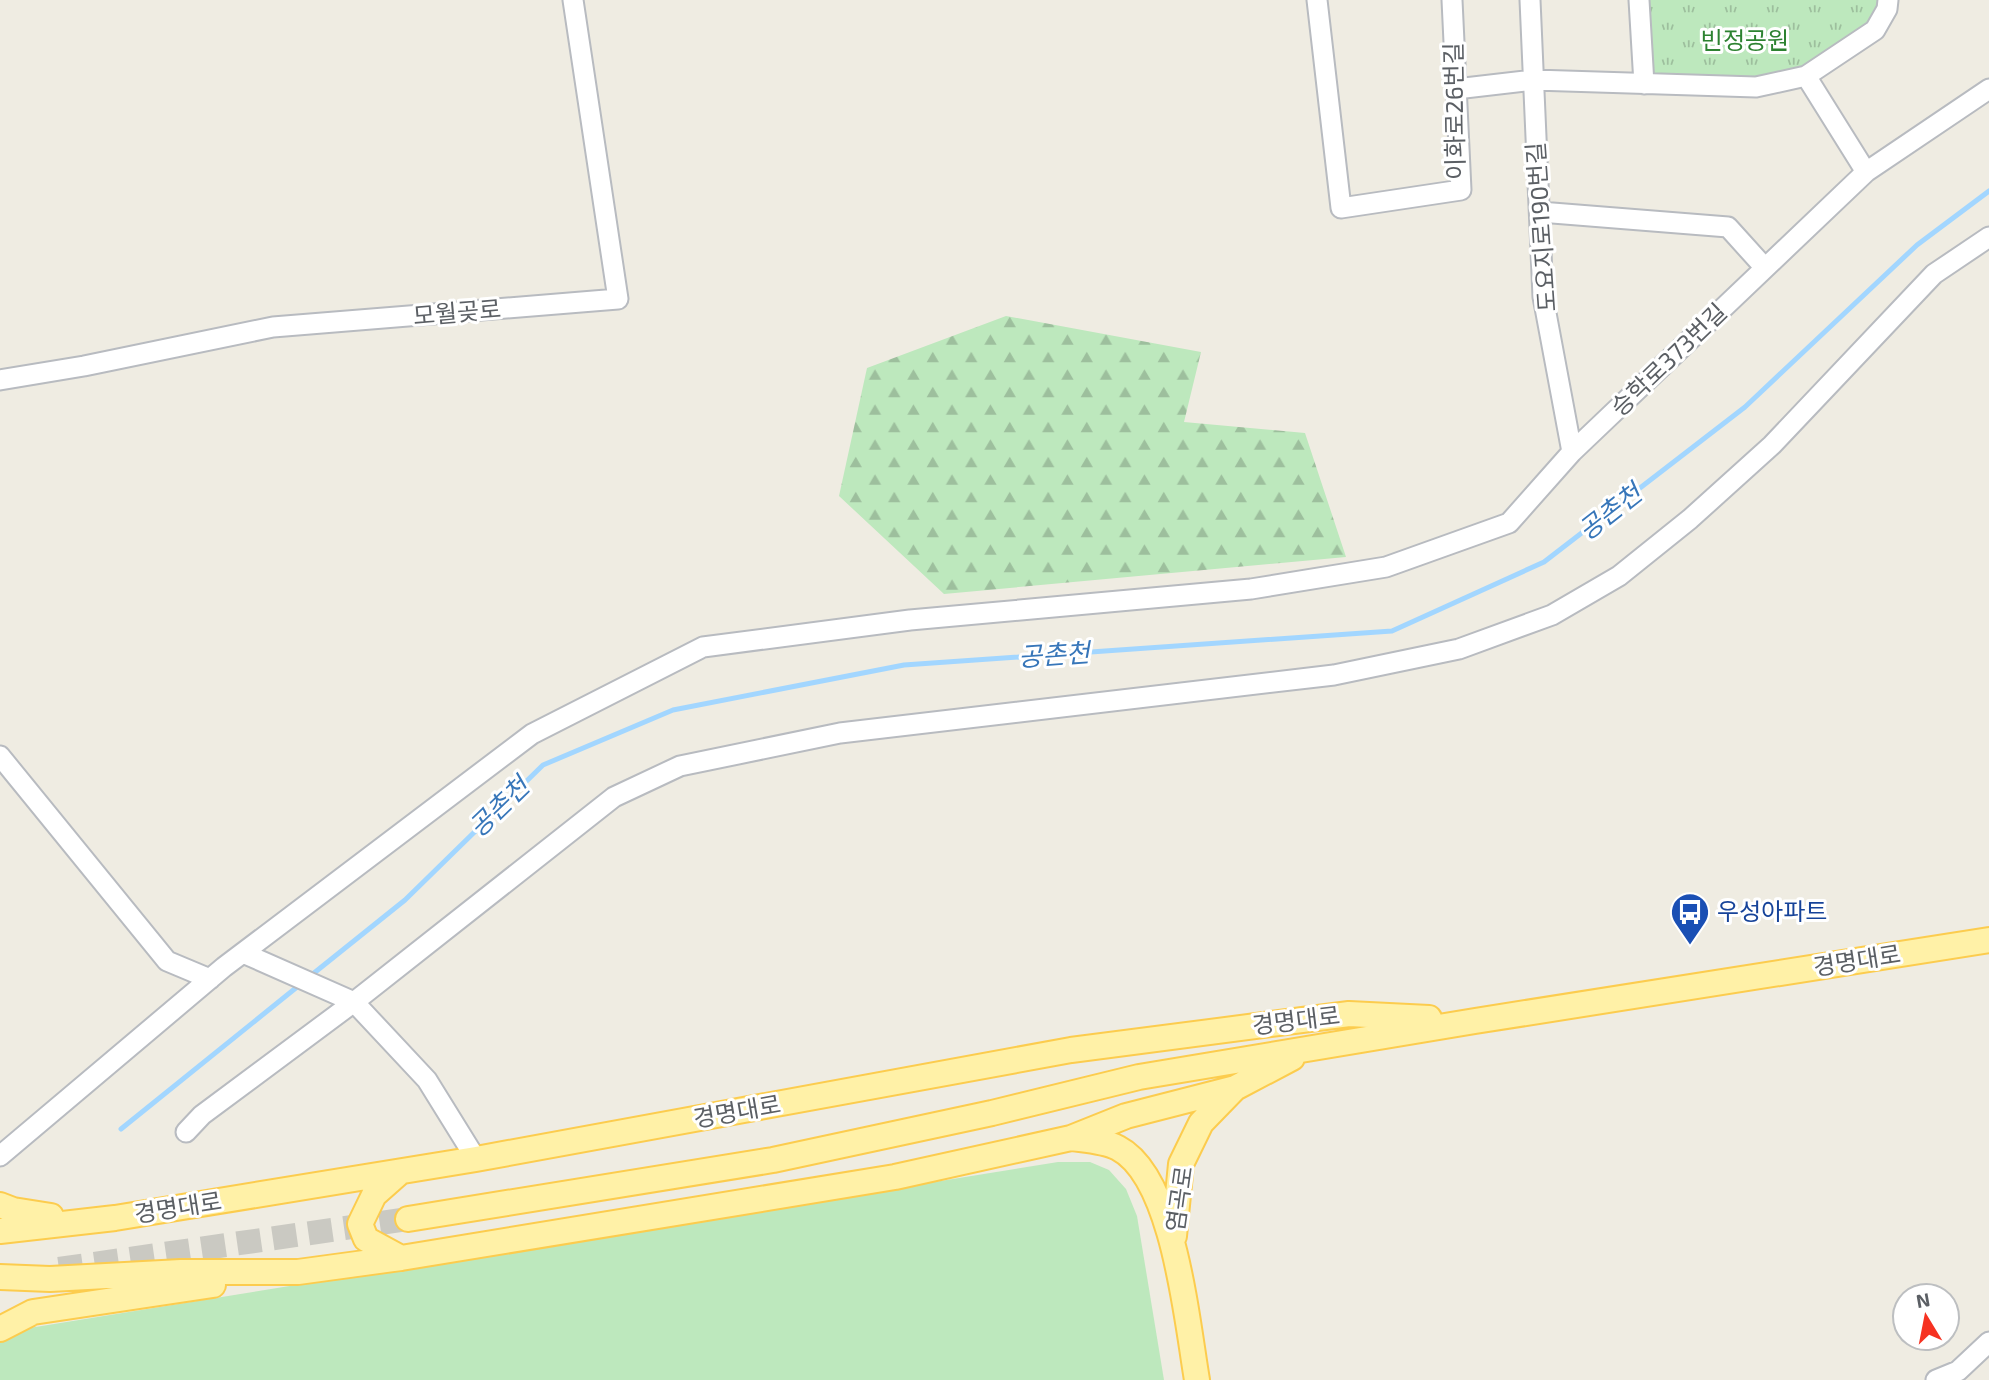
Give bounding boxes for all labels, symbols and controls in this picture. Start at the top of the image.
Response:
park label: 빈정공원 [1701,25,1789,54]
street label: 이화로26번길 [1438,42,1469,180]
street label: 도요지로190번길 [1520,141,1561,313]
street label: 모월곶로 [412,293,502,330]
street label: 승학로373번길 [1604,297,1732,421]
water label: 공촌천 [1571,475,1649,545]
water label: 공촌천 [1017,635,1094,671]
water label: 공촌천 [461,768,537,842]
bus stop icon: 우성아파트 [1669,891,1711,946]
place label: 우성아파트 [1717,896,1827,925]
street label: 경명대로 [1811,938,1903,981]
street label: 경명대로 [1250,1000,1341,1039]
street label: 경명대로 [691,1089,783,1132]
street label: 염곡로 [1160,1164,1197,1234]
street label: 경명대로 [132,1185,224,1228]
north arrow [1891,1282,1961,1352]
text: N [1914,1287,1932,1312]

